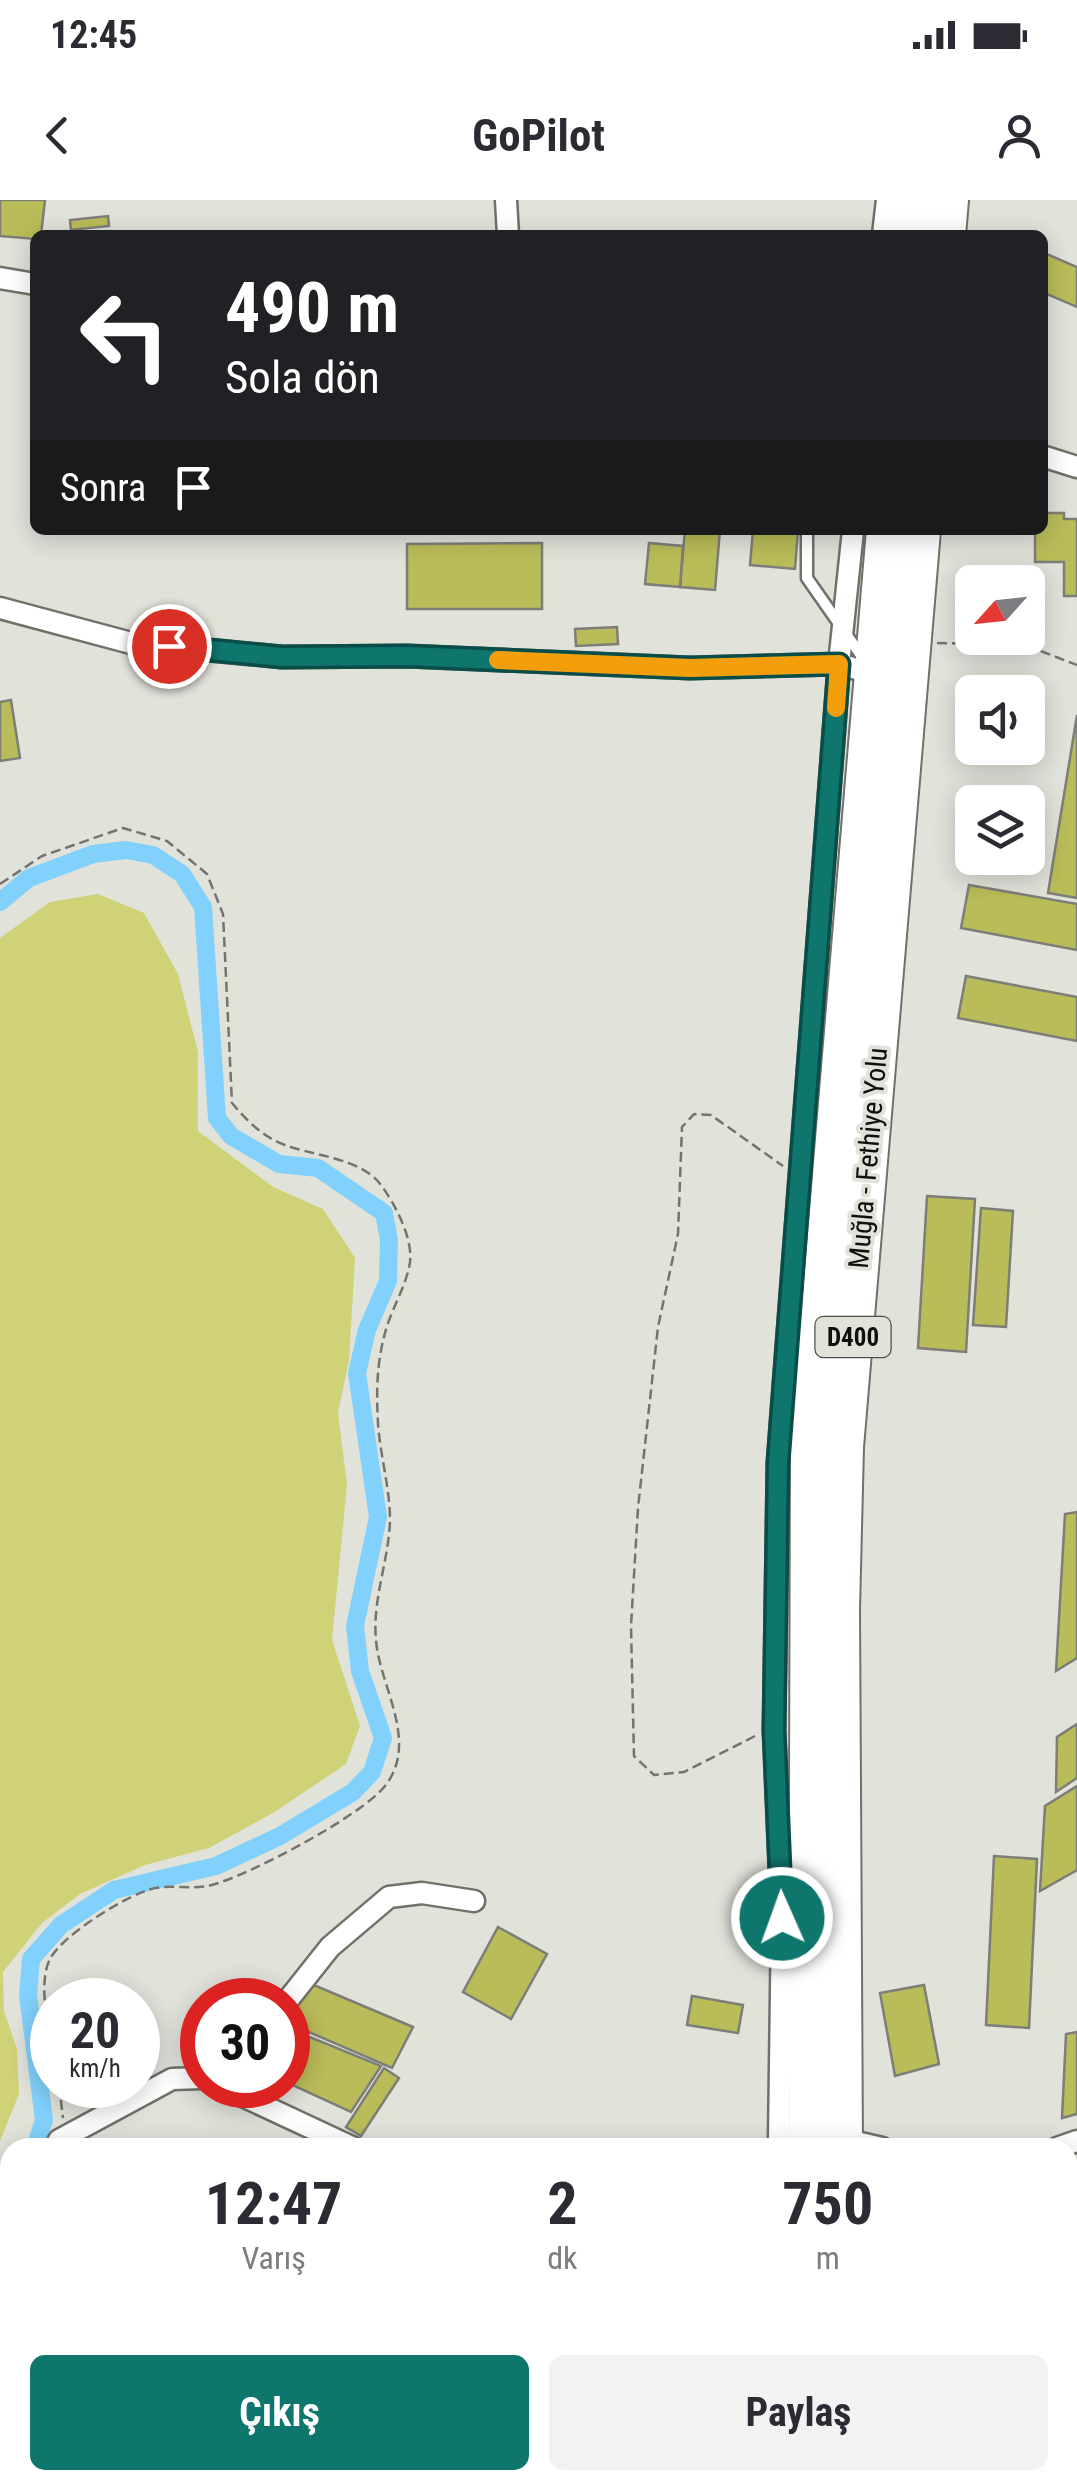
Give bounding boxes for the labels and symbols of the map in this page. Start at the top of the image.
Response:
north arrow [955,565,1045,655]
pin [127,604,212,689]
street label: Muğla - Fethiye Yolu [842,1046,894,1270]
road number: D400 [816,1317,890,1357]
position arrow [730,1866,834,1970]
speed limit sign: 30 [180,1978,310,2108]

